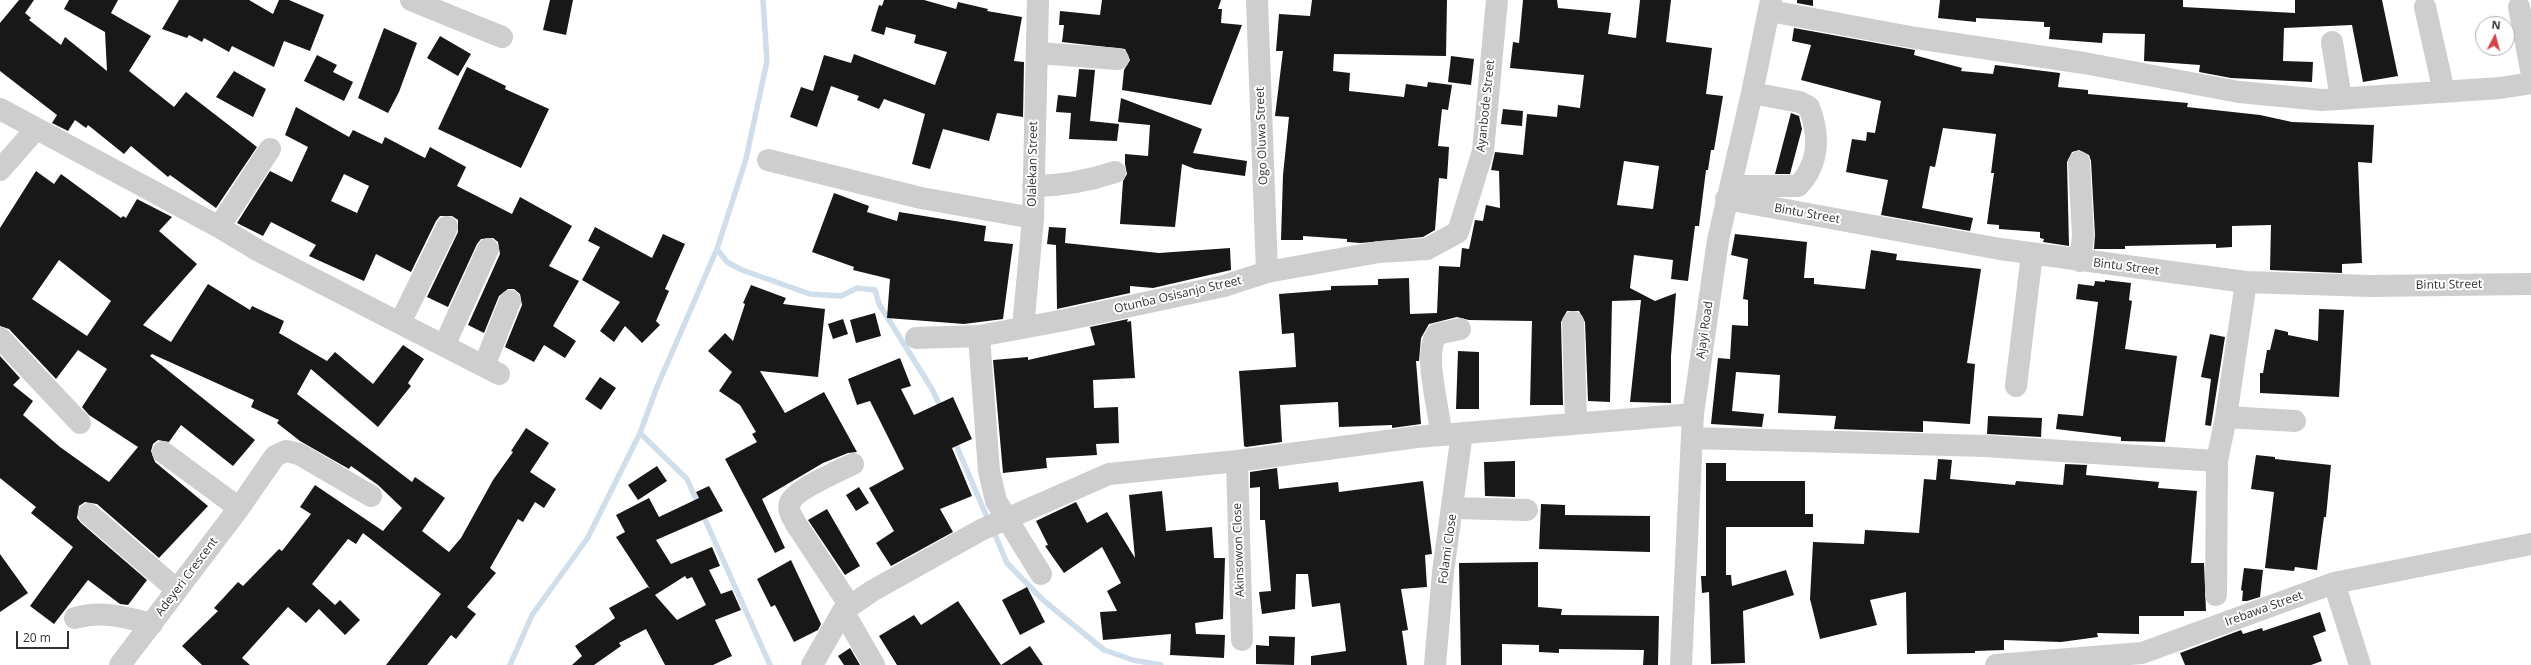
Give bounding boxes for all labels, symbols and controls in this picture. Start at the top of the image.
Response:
north arrow [2475,16,2515,56]
text: N [2491,17,2501,32]
street label: Ayanbode Street [1474,59,1498,153]
street label: Ogo Oluwa Street [1253,87,1271,185]
street label: Olalekan Street [1025,121,1041,207]
street label: Bintu Street [1773,201,1841,227]
street label: Bintu Street [2092,256,2160,278]
street label: Otunba Osisanjo Street [1113,273,1243,317]
street label: Bintu Street [2416,277,2482,293]
street label: Ajayi Road [1694,300,1716,360]
street label: Akinsowon Close [1230,503,1248,597]
street label: Folami Close [1436,513,1460,585]
street label: Adeyeri Crescent [153,535,221,619]
street label: Irebawa Street [2223,588,2305,630]
scale bar [18,623,71,649]
text: 20 m [23,629,51,646]

